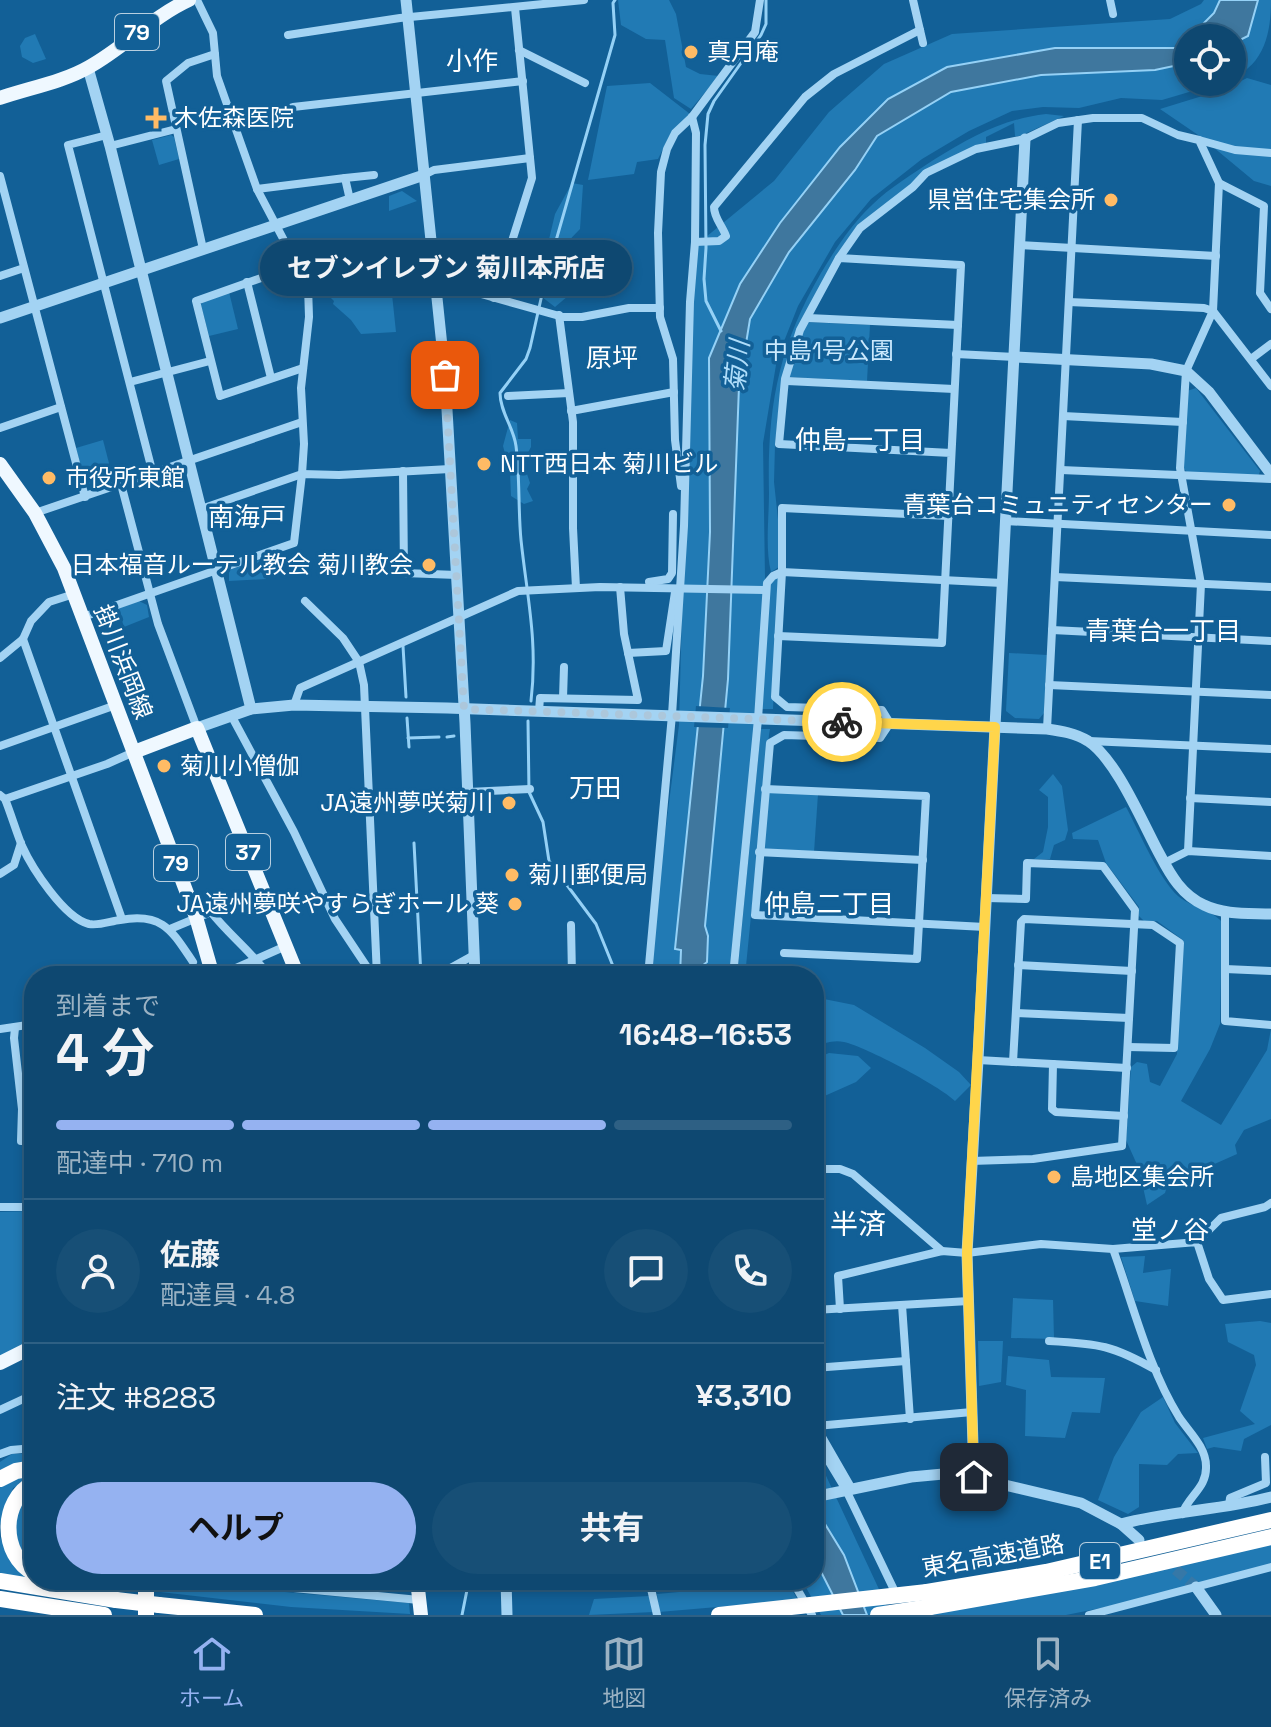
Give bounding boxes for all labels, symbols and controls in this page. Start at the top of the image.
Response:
road number: 79 [115,14,159,50]
map controls [1174,24,1246,96]
button: locate [1174,24,1246,96]
place label: 真月庵 [707,36,779,67]
marker: 真月庵 [682,43,700,61]
district label: 小作 [446,44,498,78]
place label: 木佐森医院 [174,102,294,133]
marker: 木佐森医院 [145,107,167,129]
place label: 県営住宅集会所 [927,184,1095,215]
marker: 県営住宅集会所 [1102,191,1120,209]
callout: セブンイレブン 菊川本所店 [259,239,631,295]
text: セブンイレブン 菊川本所店 [287,251,605,285]
water label: 菊川 [717,335,757,394]
park label: 中島1号公園 [764,335,894,366]
pin [411,341,479,409]
district label: 原坪 [586,341,638,375]
icon: bag [423,353,467,397]
district label: 仲島一丁目 [795,423,925,457]
place label: NTT西日本 菊川ビル [500,448,718,479]
marker: NTT西日本 菊川ビル [475,455,493,473]
place label: 市役所東館 [65,462,185,493]
marker: 市役所東館 [40,469,58,487]
place label: 青葉台コミュニティセンター [902,489,1213,520]
marker: 青葉台コミュニティセンター [1220,496,1238,514]
district label: 南海戸 [208,500,286,534]
place label: 日本福音ルーテル教会 菊川教会 [71,549,413,580]
marker: 日本福音ルーテル教会 菊川教会 [420,556,438,574]
street label: 掛川浜岡線 [87,600,159,723]
district label: 青葉台一丁目 [1085,614,1241,648]
courier [802,682,882,762]
icon: bike [820,700,864,744]
place label: 菊川小僧伽 [180,750,300,781]
marker: 菊川小僧伽 [155,757,173,775]
district label: 万田 [569,771,621,805]
place label: JA遠州夢咲菊川 [320,787,493,818]
marker: JA遠州夢咲菊川 [500,794,518,812]
road number: 37 [226,834,270,870]
road number: 79 [154,845,198,881]
place label: 菊川郵便局 [528,859,648,890]
marker: 菊川郵便局 [503,866,521,884]
district label: 仲島二丁目 [764,887,894,921]
place label: JA遠州夢咲やすらぎホール 葵 [176,888,499,919]
marker: JA遠州夢咲やすらぎホール 葵 [506,895,524,913]
text: 到着まで [56,989,160,1023]
text: 16:48–16:53 [619,1015,792,1054]
text: 4 分 [56,1020,154,1086]
text: 配達中 · 710 m [56,1146,223,1180]
place label: 島地区集会所 [1070,1161,1214,1192]
marker: 島地区集会所 [1045,1168,1063,1186]
district label: 半済 [830,1206,886,1242]
district label: 堂ノ谷 [1131,1213,1209,1247]
button: person [56,1229,140,1313]
button: chat [604,1229,688,1313]
button: phone [708,1229,792,1313]
text: 佐藤 [160,1235,220,1274]
text: 配達員 · 4.8 [160,1278,295,1312]
text: ¥3,310 [696,1376,792,1415]
text: 注文 #8283 [56,1378,216,1417]
pin [940,1443,1008,1511]
icon: home [952,1455,996,1499]
button: ヘルプ [56,1482,416,1574]
button: 共有 [432,1482,792,1574]
street label: 東名高速道路 [919,1528,1067,1583]
road number: E1 [1080,1543,1120,1579]
tab: ホーム [179,1632,244,1712]
tab: 地図 [602,1632,646,1712]
tab: 保存済み [1004,1632,1092,1712]

